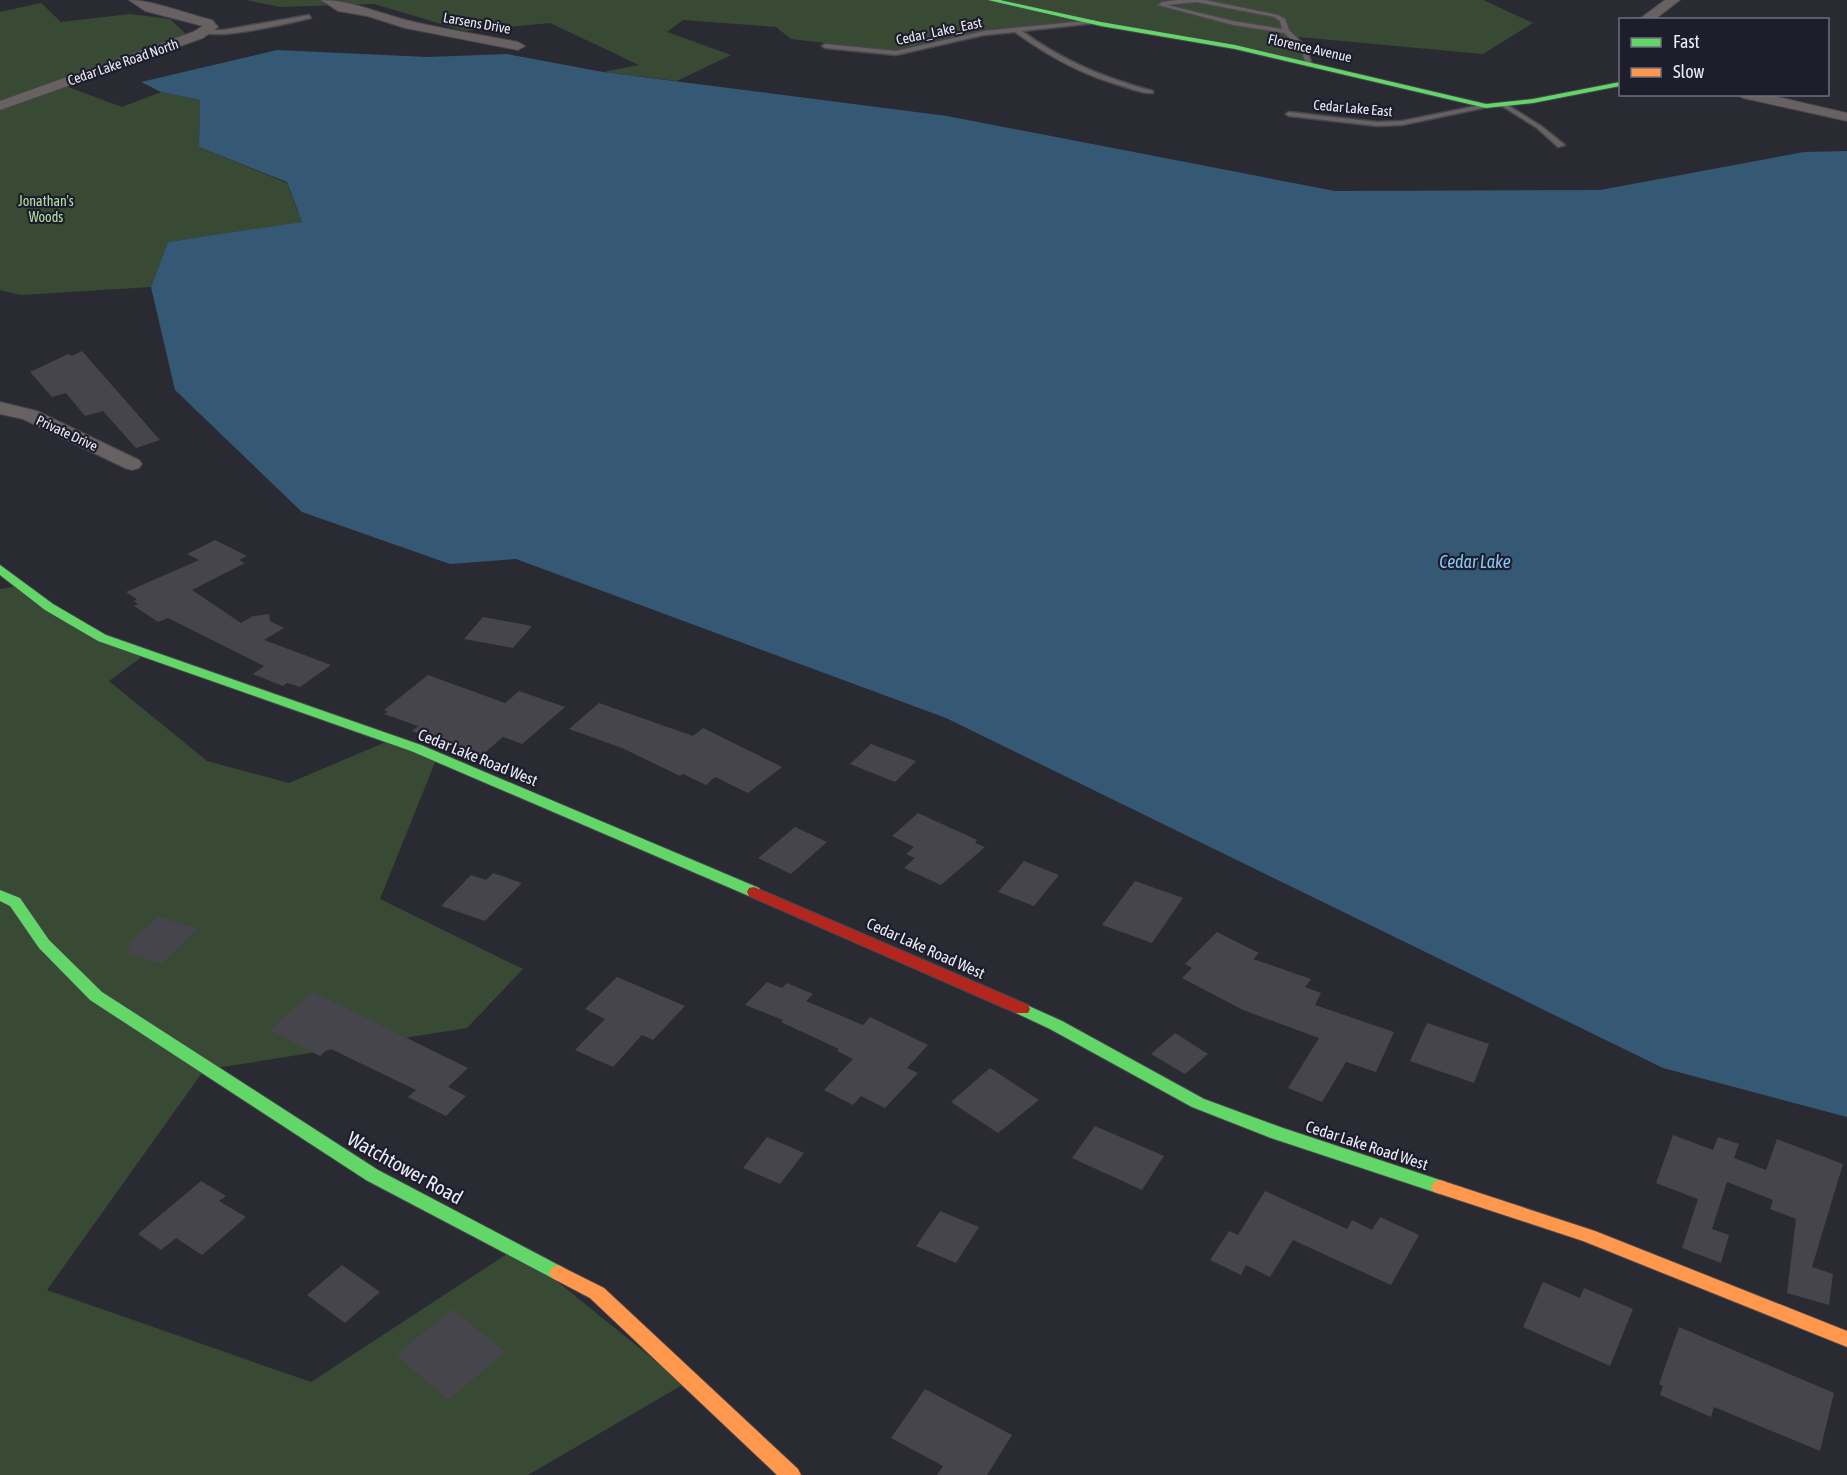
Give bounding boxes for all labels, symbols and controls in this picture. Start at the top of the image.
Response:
street label: Larsens Drive [442,9,512,37]
street label: Cedar_Lake_East [895,14,983,48]
legend [1619,18,1829,96]
street label: Florence Avenue [1267,31,1353,65]
text: Fast [1673,31,1700,52]
street label: Cedar Lake Road North [65,36,181,88]
text: Slow [1673,61,1704,82]
street label: Cedar Lake East [1313,97,1393,119]
park label: Jonathan's Woods [18,193,74,225]
street label: Private Drive [34,412,100,454]
water label: Cedar Lake [1439,551,1511,572]
street label: Cedar Lake Road West [416,725,541,789]
street label: Cedar Lake Road West [864,914,988,982]
street label: Cedar Lake Road West [1304,1117,1431,1173]
street label: Watchtower Road [344,1126,467,1209]

